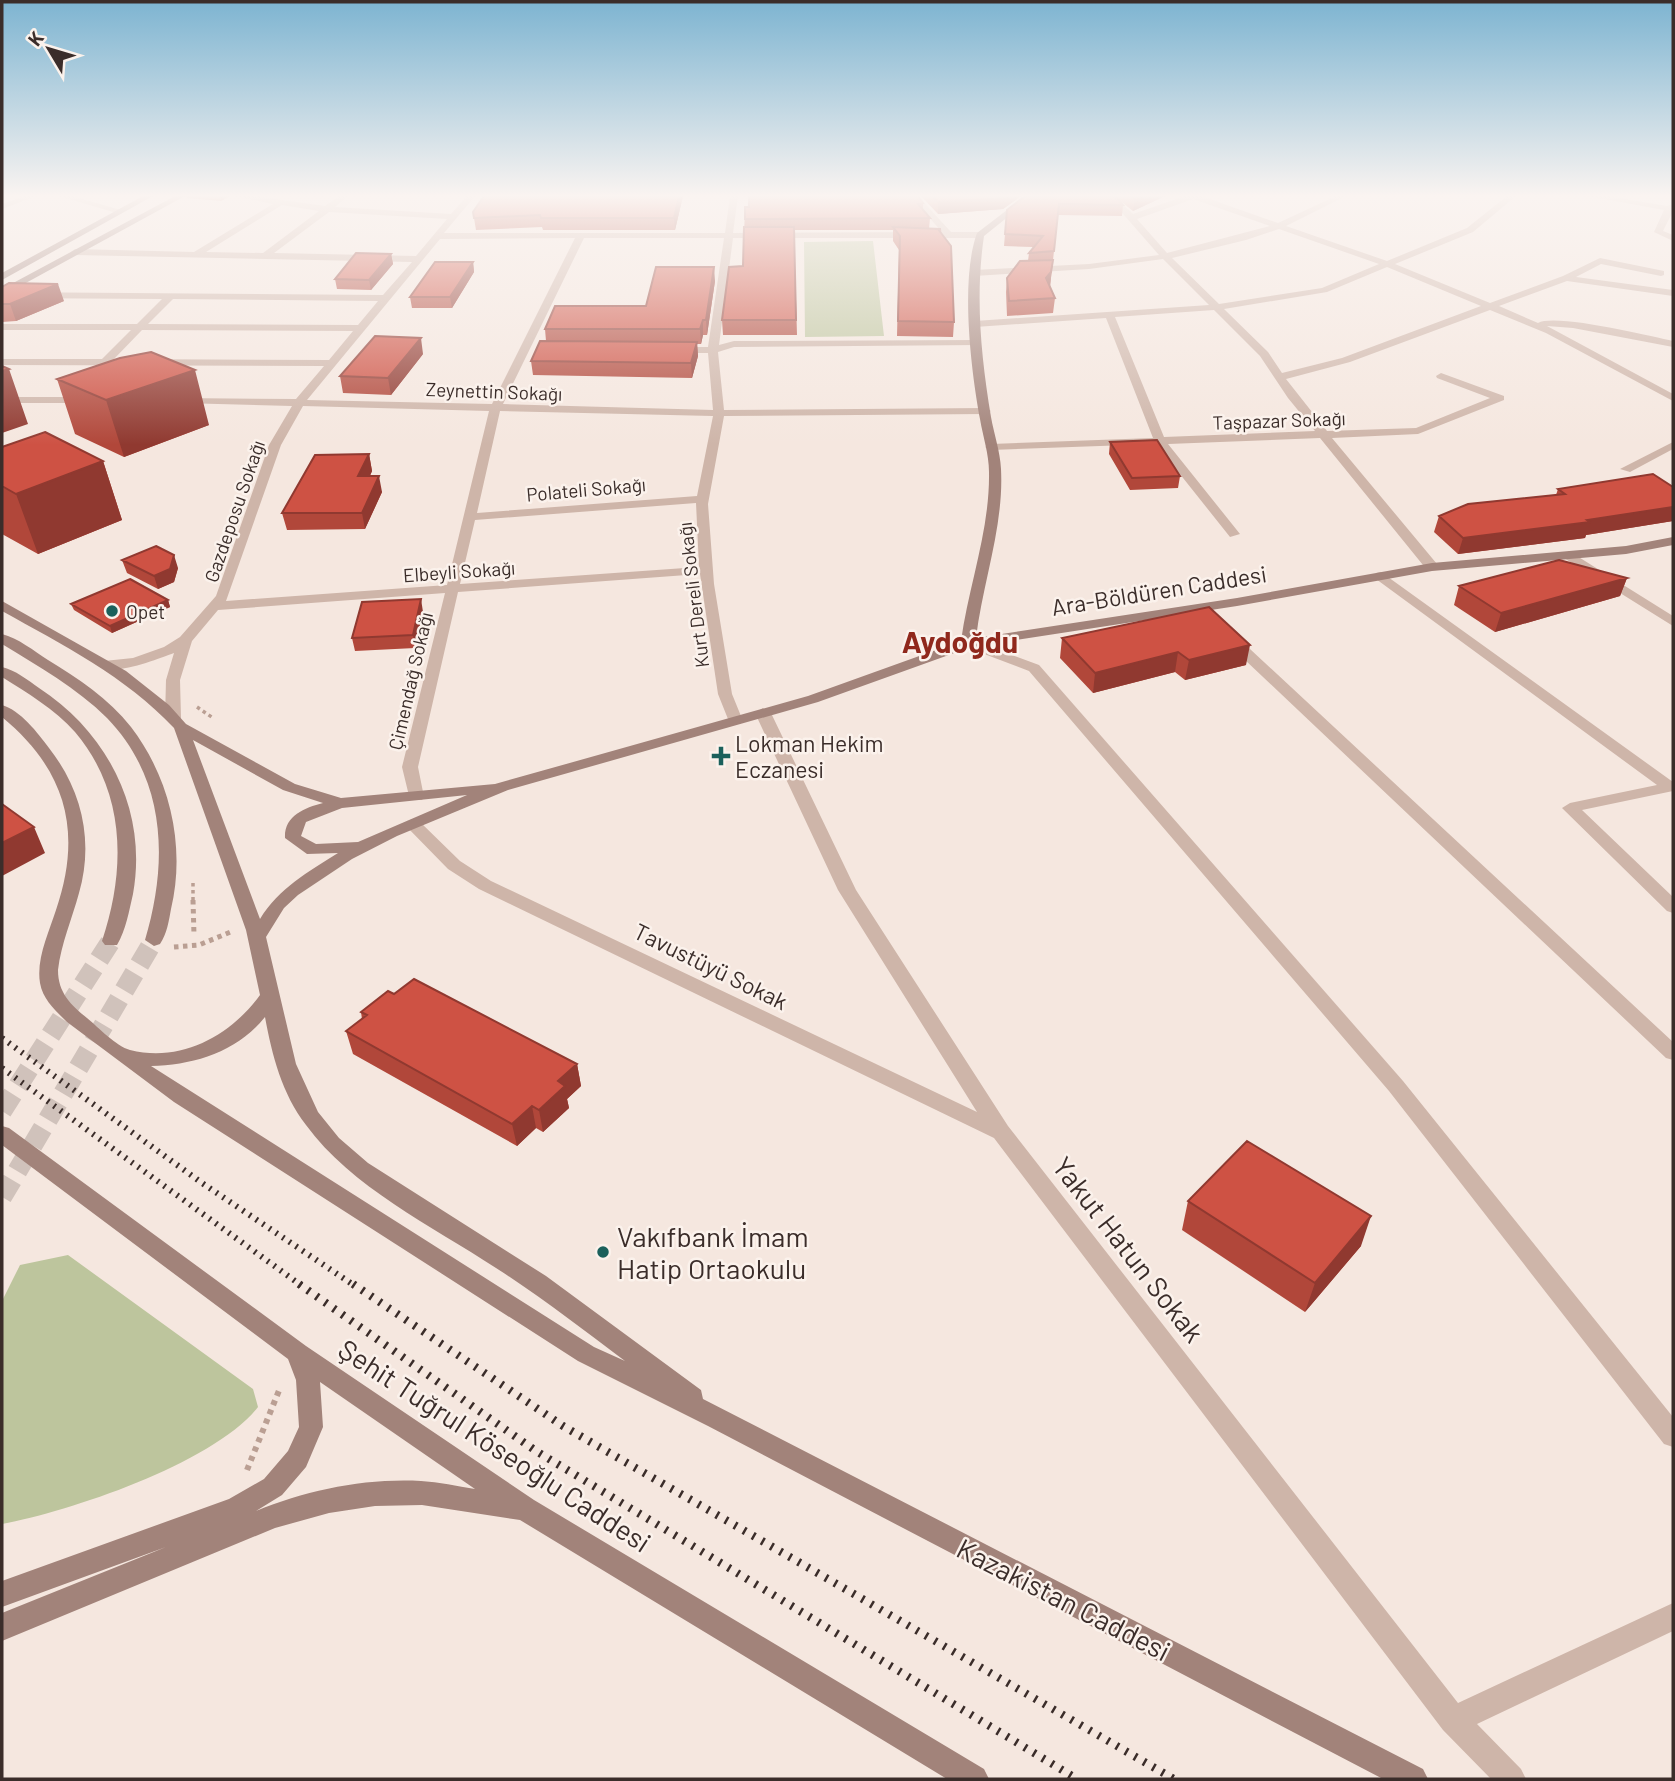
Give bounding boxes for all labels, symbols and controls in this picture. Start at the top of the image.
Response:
north arrow [14,14,84,84]
text: K [22,26,48,50]
street label: Zeynettin Sokağı [425,377,563,405]
street label: Taşpazar Sokağı [1212,406,1346,434]
street label: Gazdeposu Sokağı [199,437,269,585]
street label: Polateli Sokağı [525,472,647,506]
street label: Kurt Dereli Sokağı [673,521,713,669]
street label: Elbeyli Sokağı [402,556,516,586]
street label: Ara-Böldüren Caddesi [1050,559,1268,621]
place label: Opet [126,600,165,623]
marker: Opet [104,603,120,619]
street label: Çimendağ Sokağı [383,610,437,752]
district label: Aydoğdu [902,623,1018,659]
place label: Lokman Hekim Eczanesi [735,729,884,783]
marker: Lokman Hekim Eczanesi [713,748,729,764]
street label: Tavustüyü Sokak [630,917,792,1015]
street label: Yakut Hatun Sokak [1046,1150,1212,1348]
place label: Vakıfbank İmam Hatip Ortaokulu [617,1219,809,1285]
marker: Vakıfbank İmam Hatip Ortaokulu [595,1244,611,1260]
street label: Şehit Tuğrul Köseoğlu Caddesi [332,1331,658,1559]
street label: Kazakistan Caddesi [952,1531,1176,1667]

